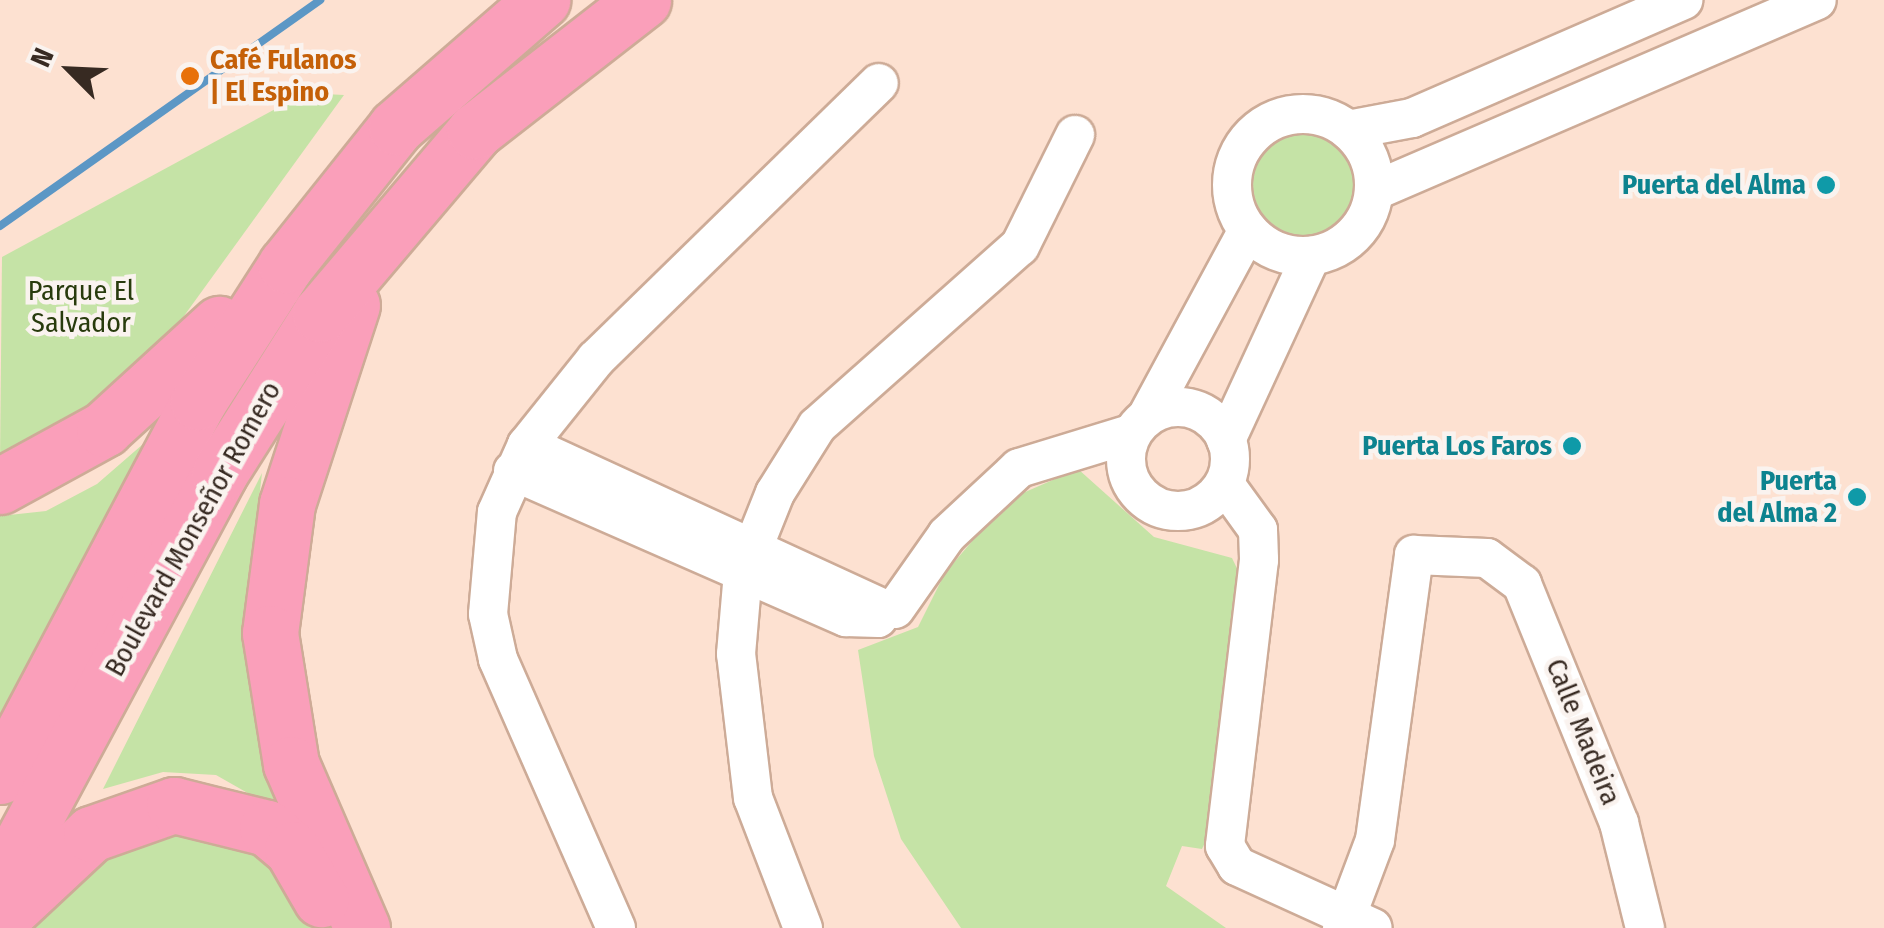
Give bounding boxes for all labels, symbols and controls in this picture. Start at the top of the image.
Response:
north arrow [20,20,120,120]
text: N [24,43,61,72]
place label: Café Fulanos | El Espino [210,43,356,109]
marker: Café Fulanos | El Espino [179,65,201,87]
place label: Puerta del Alma [1622,168,1806,202]
marker: Puerta del Alma [1815,174,1837,196]
park label: Parque El Salvador [28,274,134,340]
street label: Boulevard Monseñor Romero [98,376,288,682]
place label: Puerta Los Faros [1362,429,1552,463]
marker: Puerta Los Faros [1561,435,1583,457]
place label: Puerta del Alma 2 [1717,464,1837,530]
marker: Puerta del Alma 2 [1846,486,1868,508]
street label: Calle Madeira [1538,654,1628,810]

